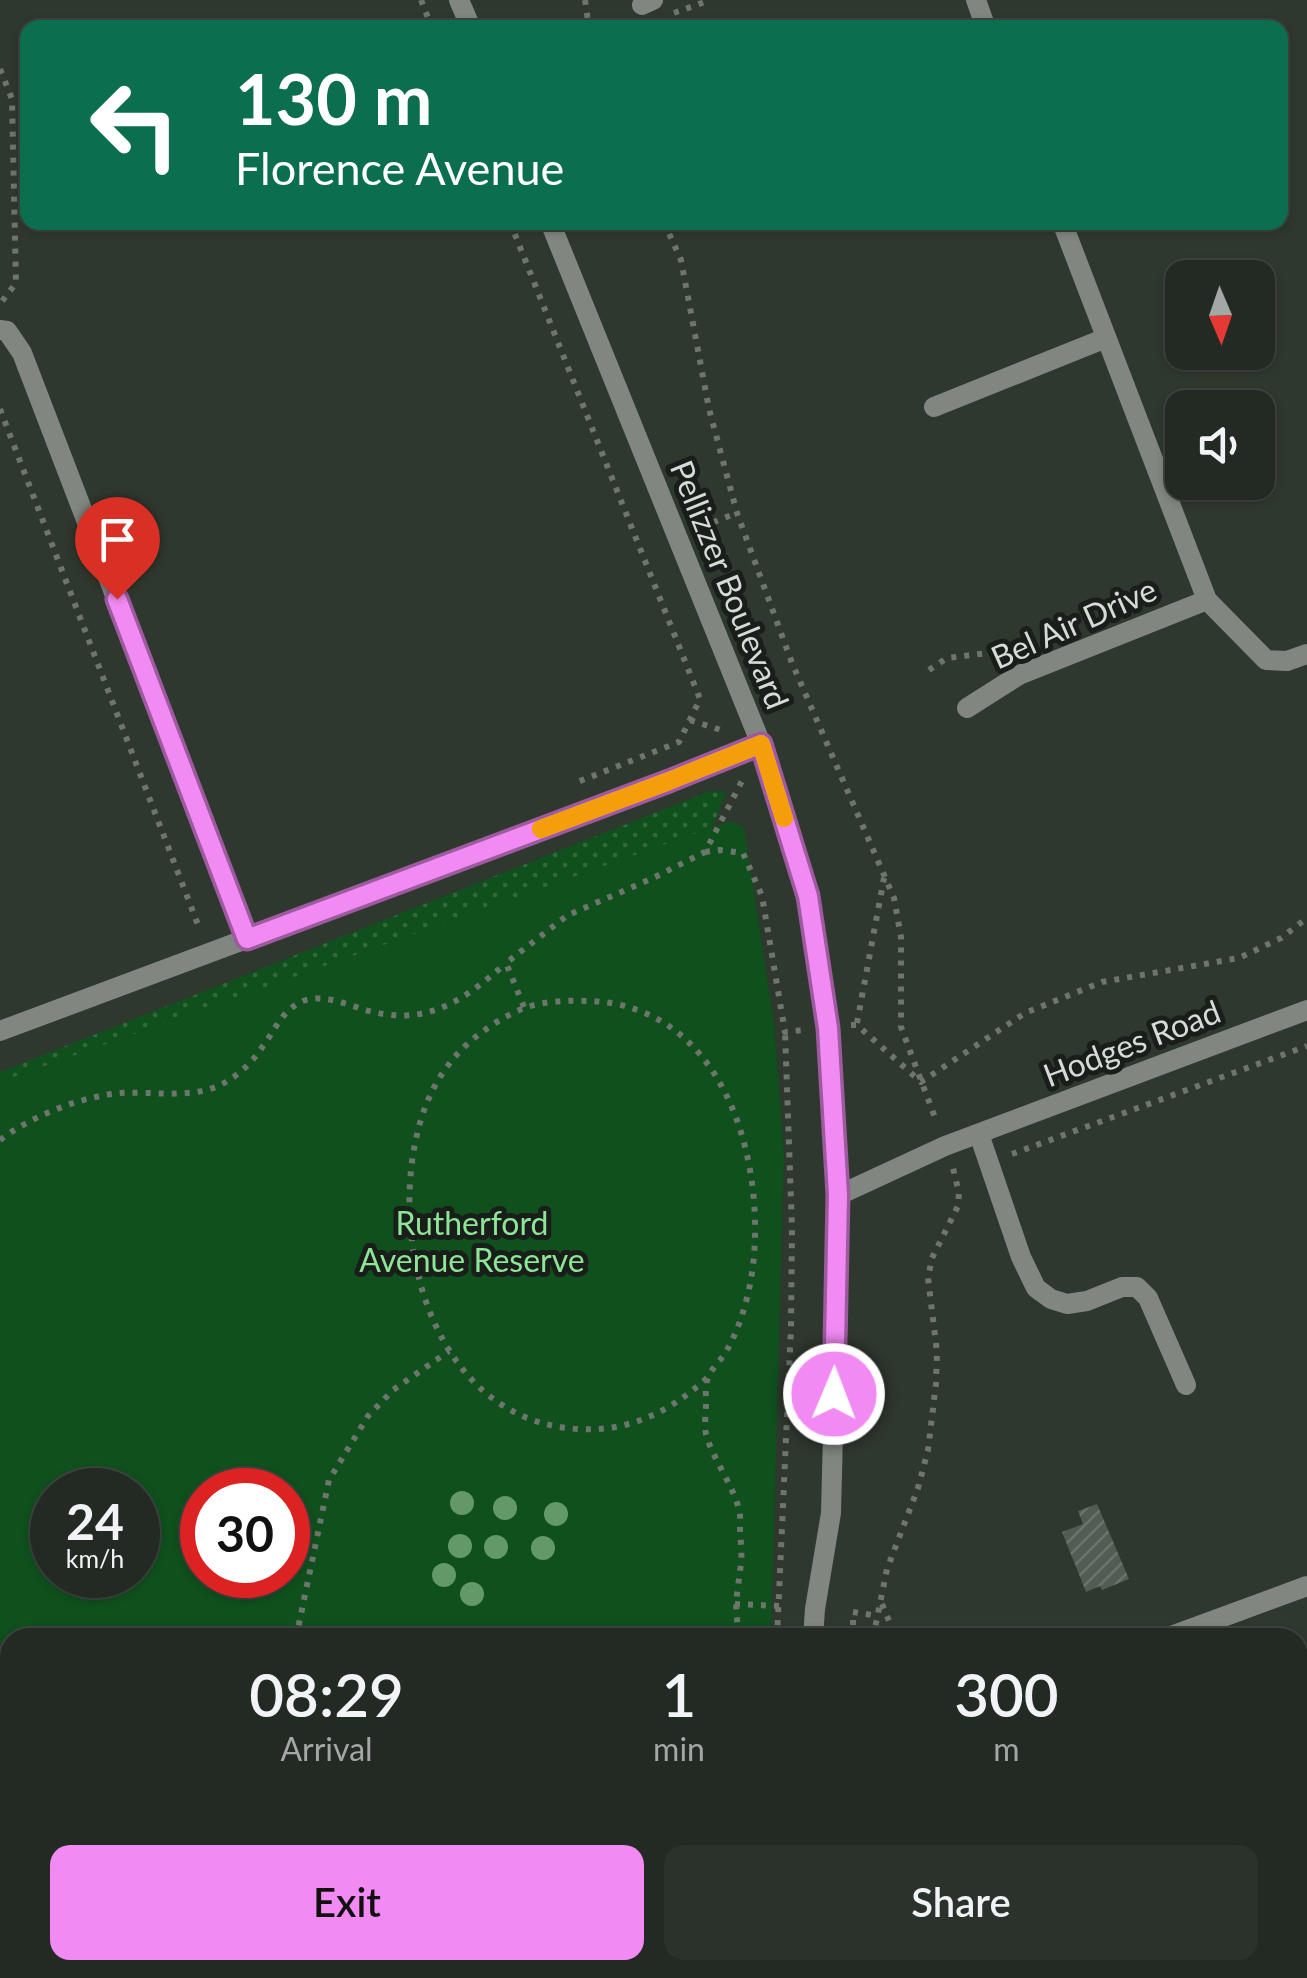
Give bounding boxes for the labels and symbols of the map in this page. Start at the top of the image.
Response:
north arrow [1165,260,1275,370]
street label: Pellizzer Boulevard [663,455,798,714]
pin [75,497,160,600]
street label: Bel Air Drive [985,569,1162,676]
street label: Hodges Road [1038,991,1225,1094]
park label: Rutherford Avenue Reserve [359,1203,585,1279]
position arrow [782,1342,886,1446]
speed limit sign: 30 [180,1468,310,1598]

